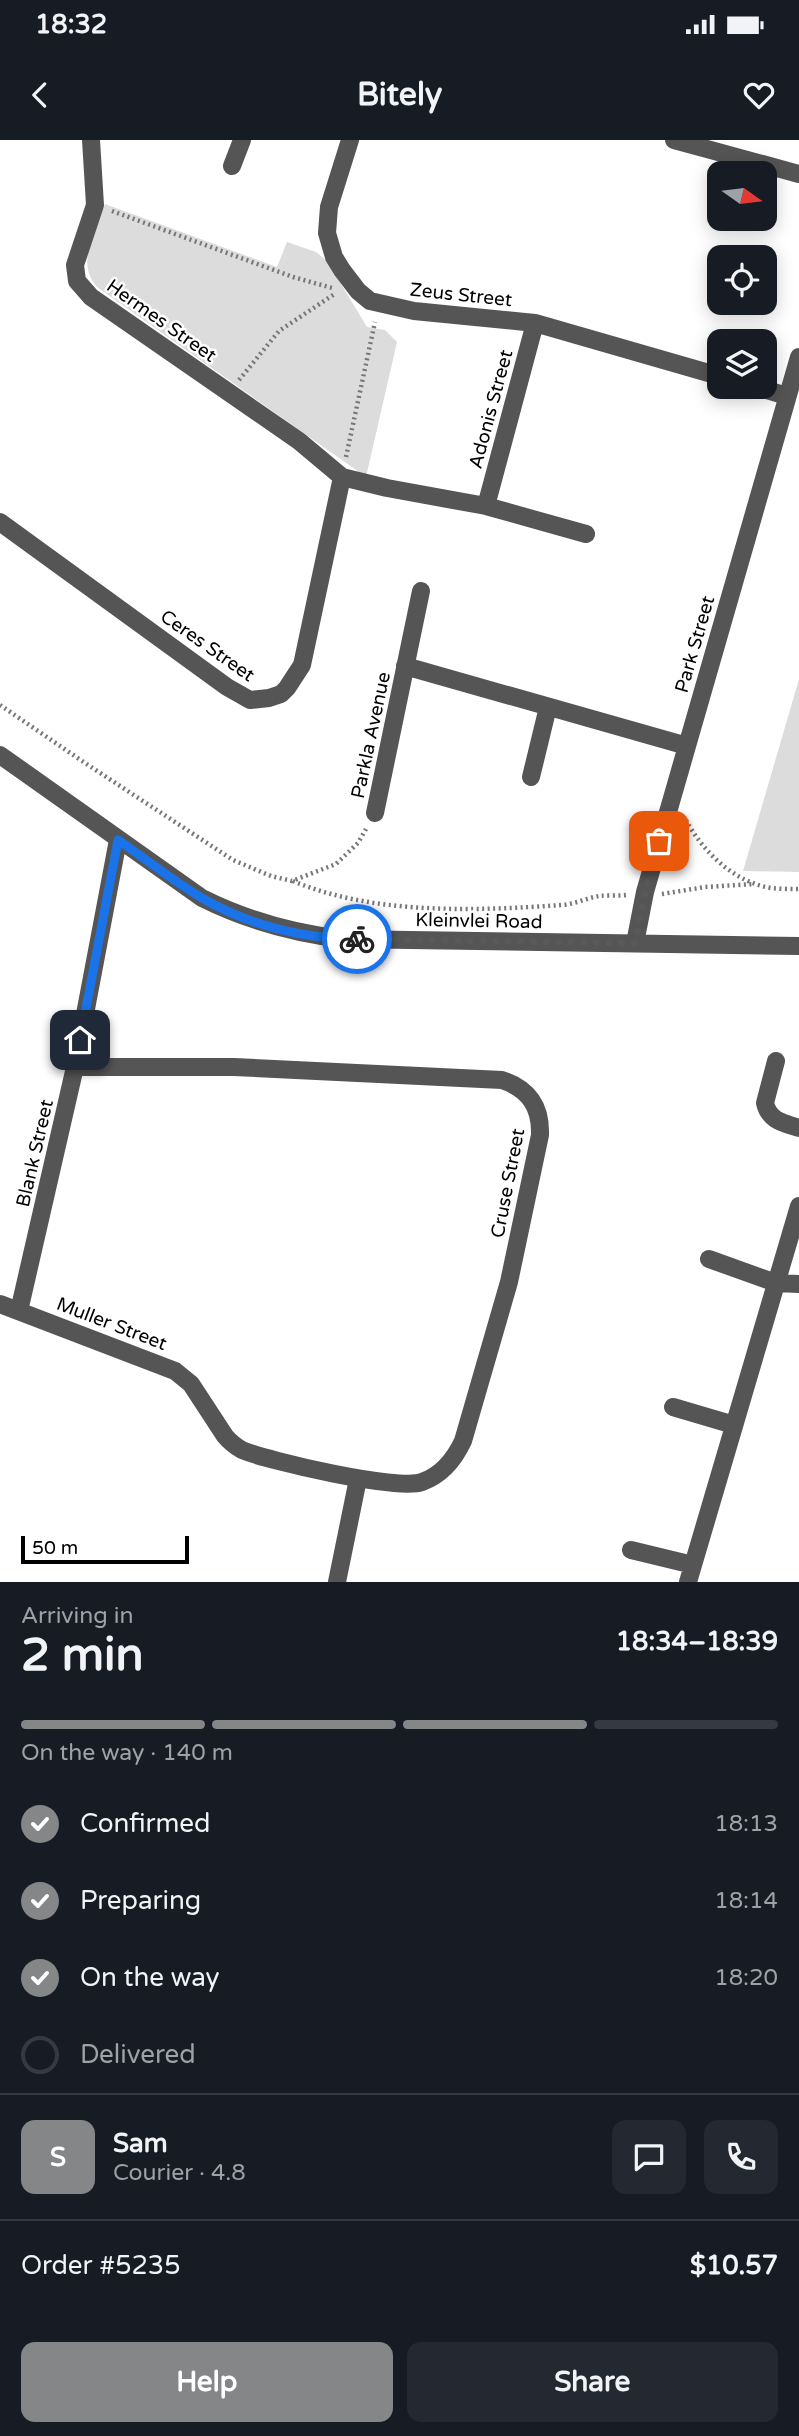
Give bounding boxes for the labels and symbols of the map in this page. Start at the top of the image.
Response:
north arrow [707,161,777,231]
street label: Hermes Street [102,275,220,367]
street label: Zeus Street [409,279,513,311]
street label: Adonis Street [465,347,517,471]
street label: Park Street [671,593,719,695]
street label: Ceres Street [156,605,259,686]
street label: Parkla Avenue [347,670,395,801]
pin [629,811,689,871]
courier [322,904,392,974]
street label: Kleinvlei Road [415,909,543,933]
pin [50,1010,110,1070]
street label: Blank Street [12,1097,58,1209]
street label: Cruse Street [487,1127,529,1240]
street label: Muller Street [53,1293,170,1355]
scale bar [21,1533,189,1565]

